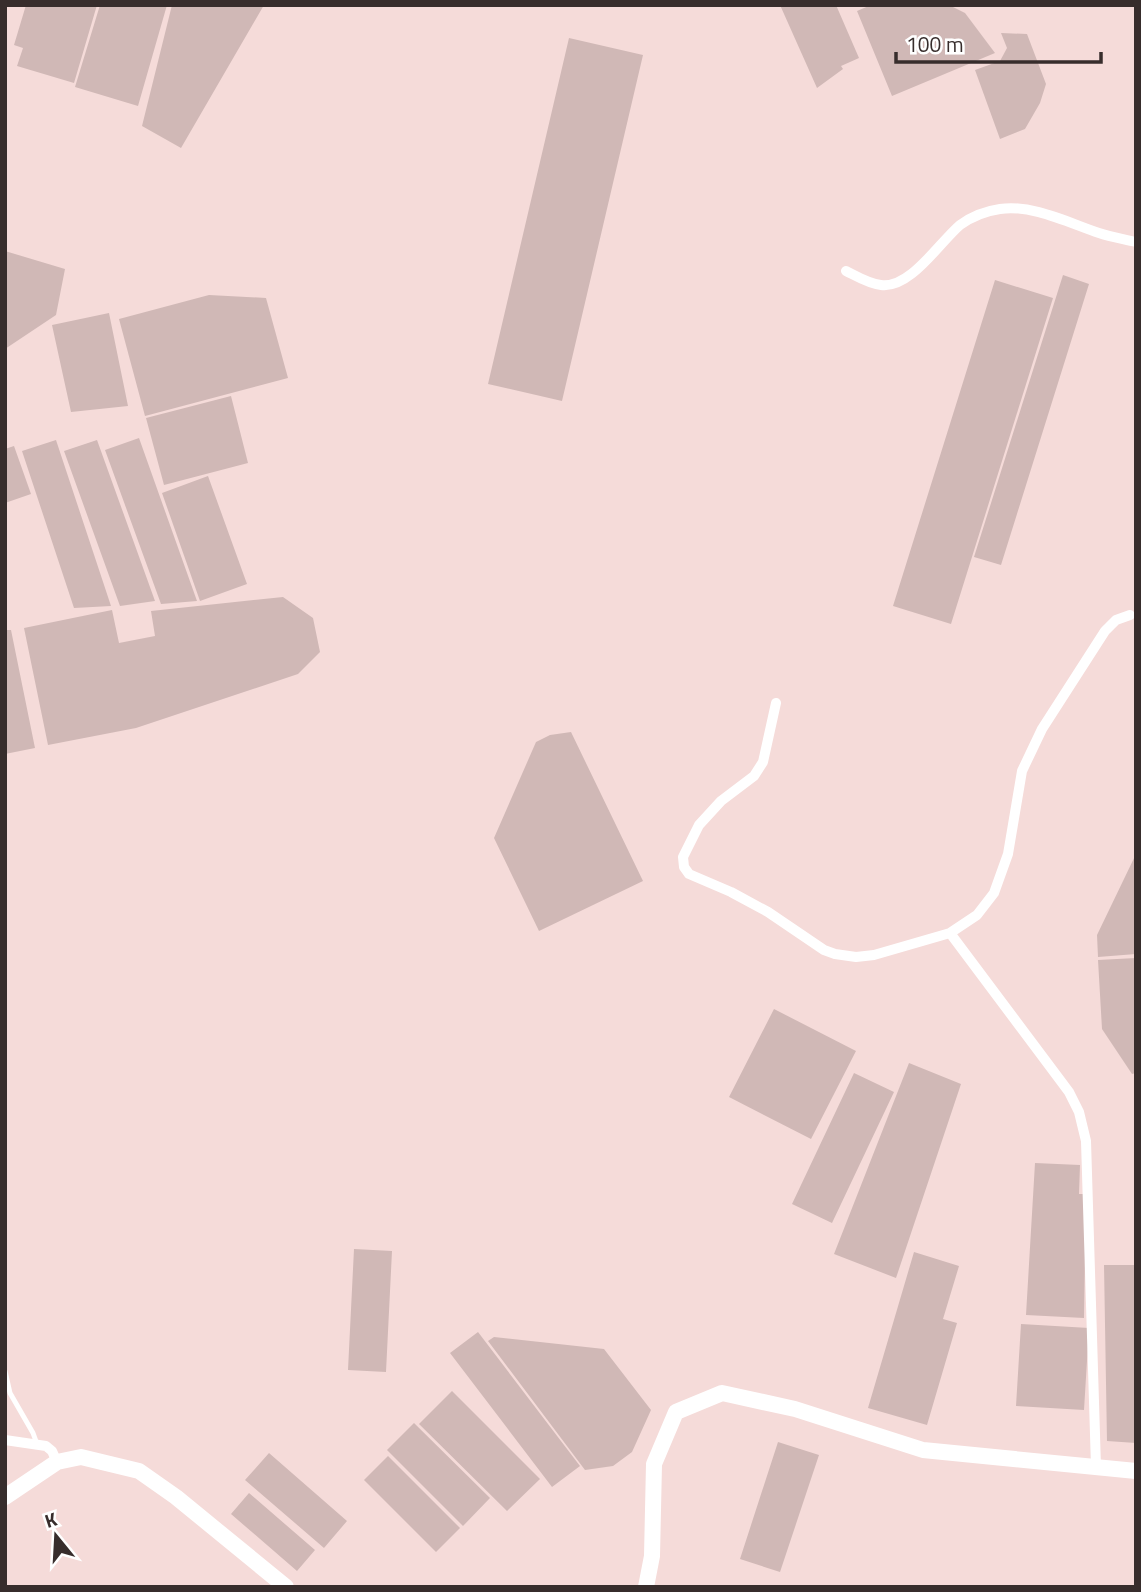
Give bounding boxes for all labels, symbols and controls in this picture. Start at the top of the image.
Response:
scale bar [896,21,1101,65]
text: 100 m [906,28,963,60]
north arrow [21,1501,91,1571]
text: K [41,1504,60,1535]

